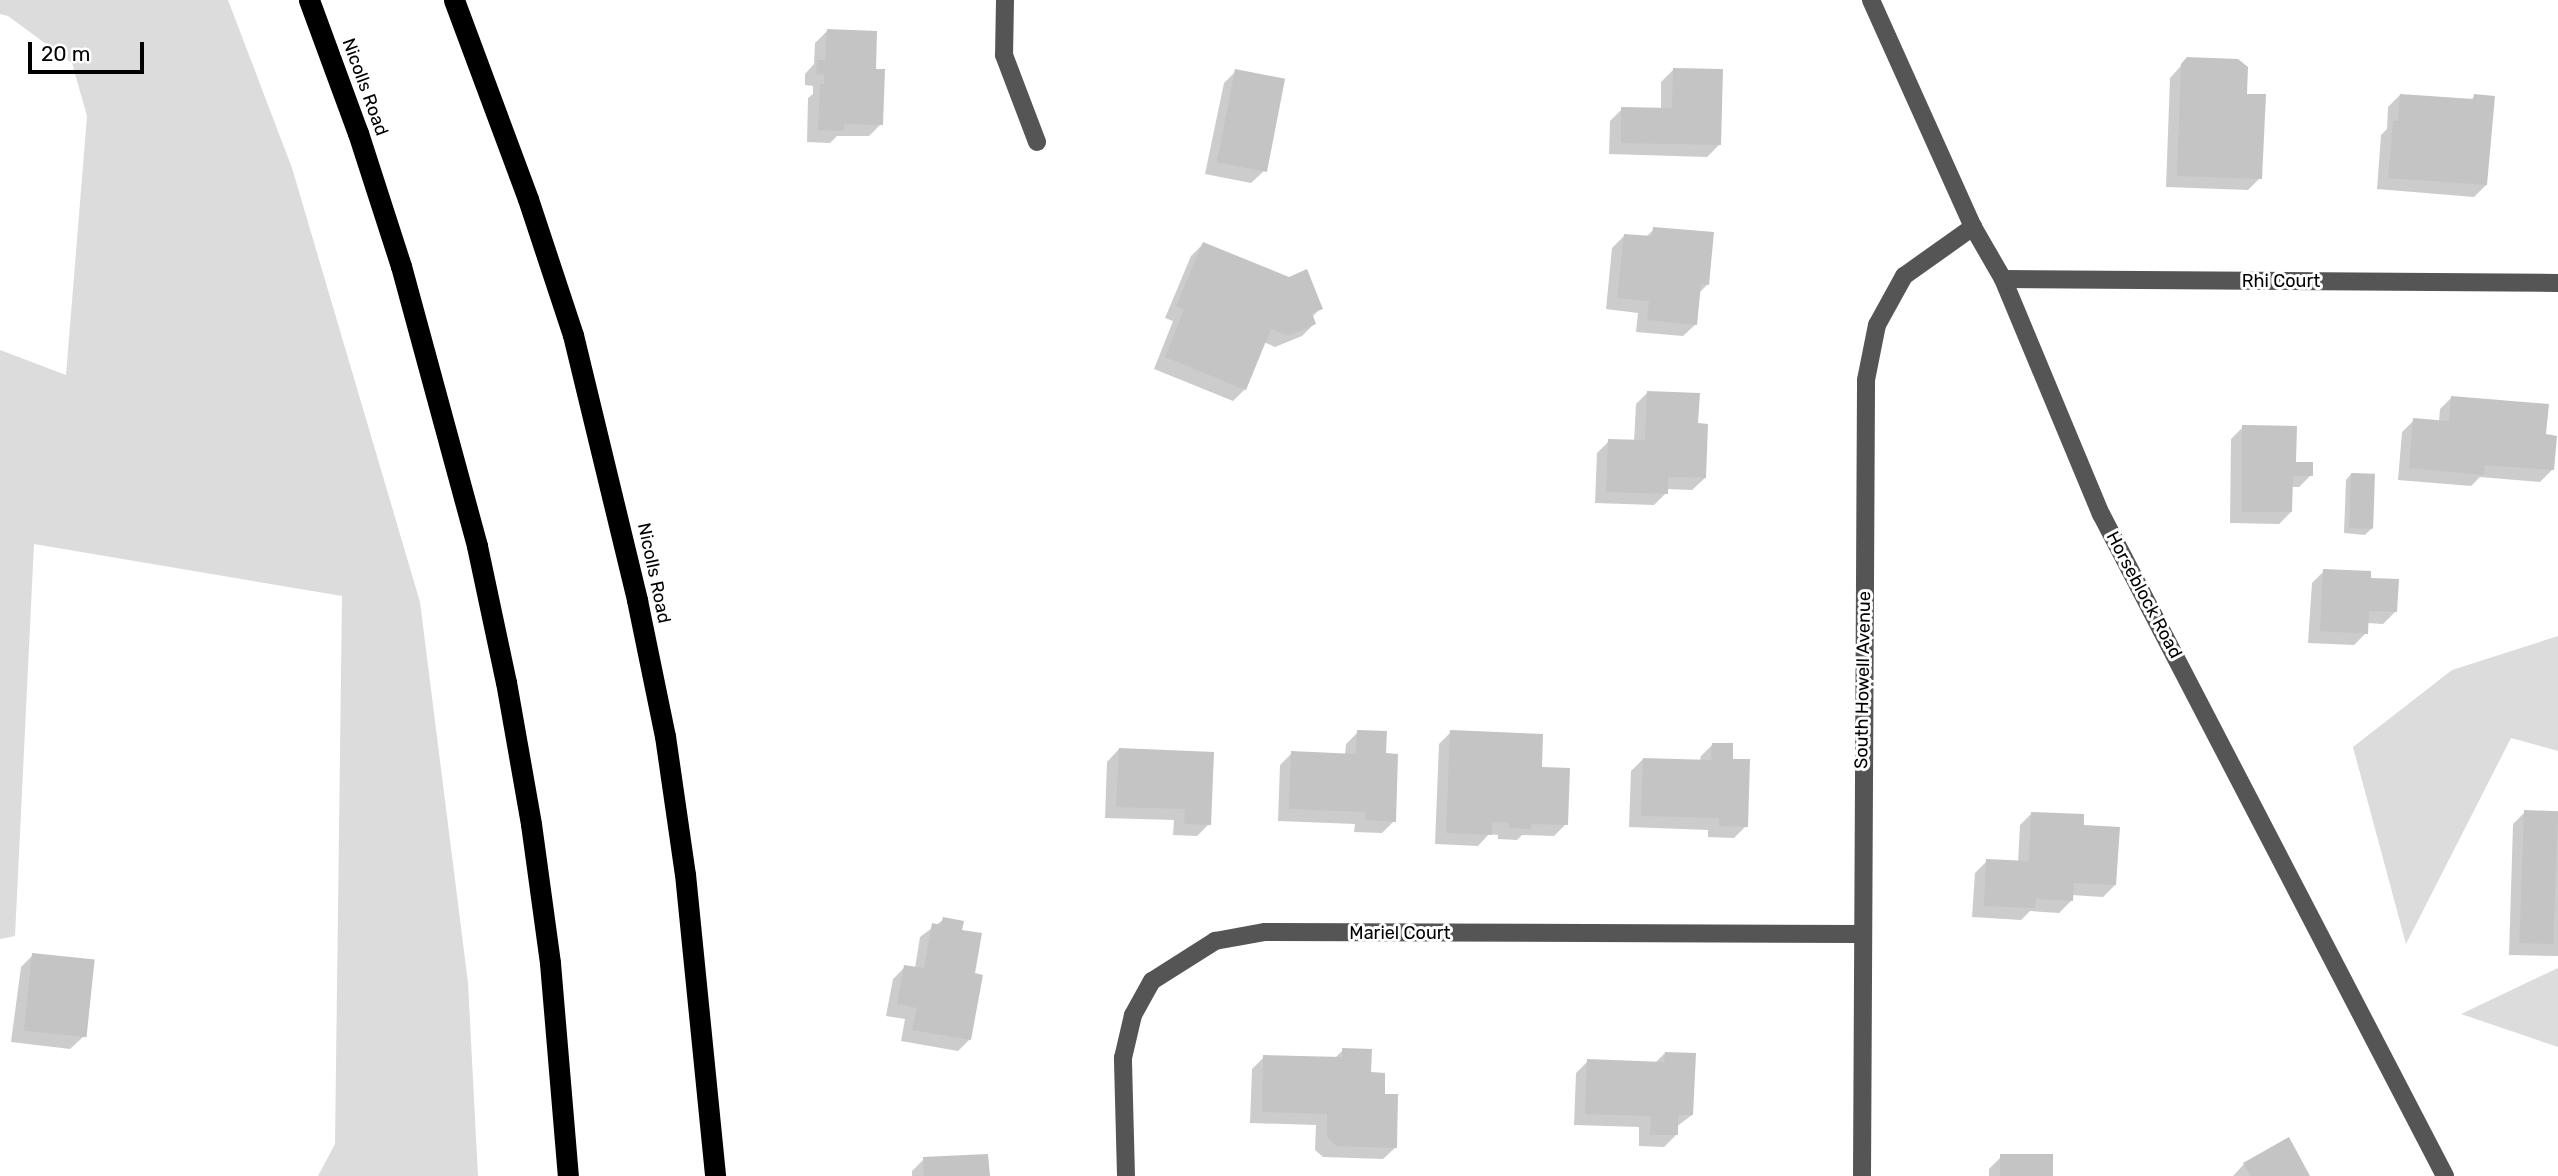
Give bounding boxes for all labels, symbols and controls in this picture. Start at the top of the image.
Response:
scale bar [32,28,147,72]
street label: Nicolls Road [337,35,393,139]
text: 20 m [41,41,90,66]
street label: Rhi Court [2242,270,2320,292]
street label: Nicolls Road [633,521,675,625]
street label: Horseblock Road [2101,528,2187,662]
street label: South Howell Avenue [1851,591,1875,769]
street label: Mariel Court [1349,922,1451,944]

